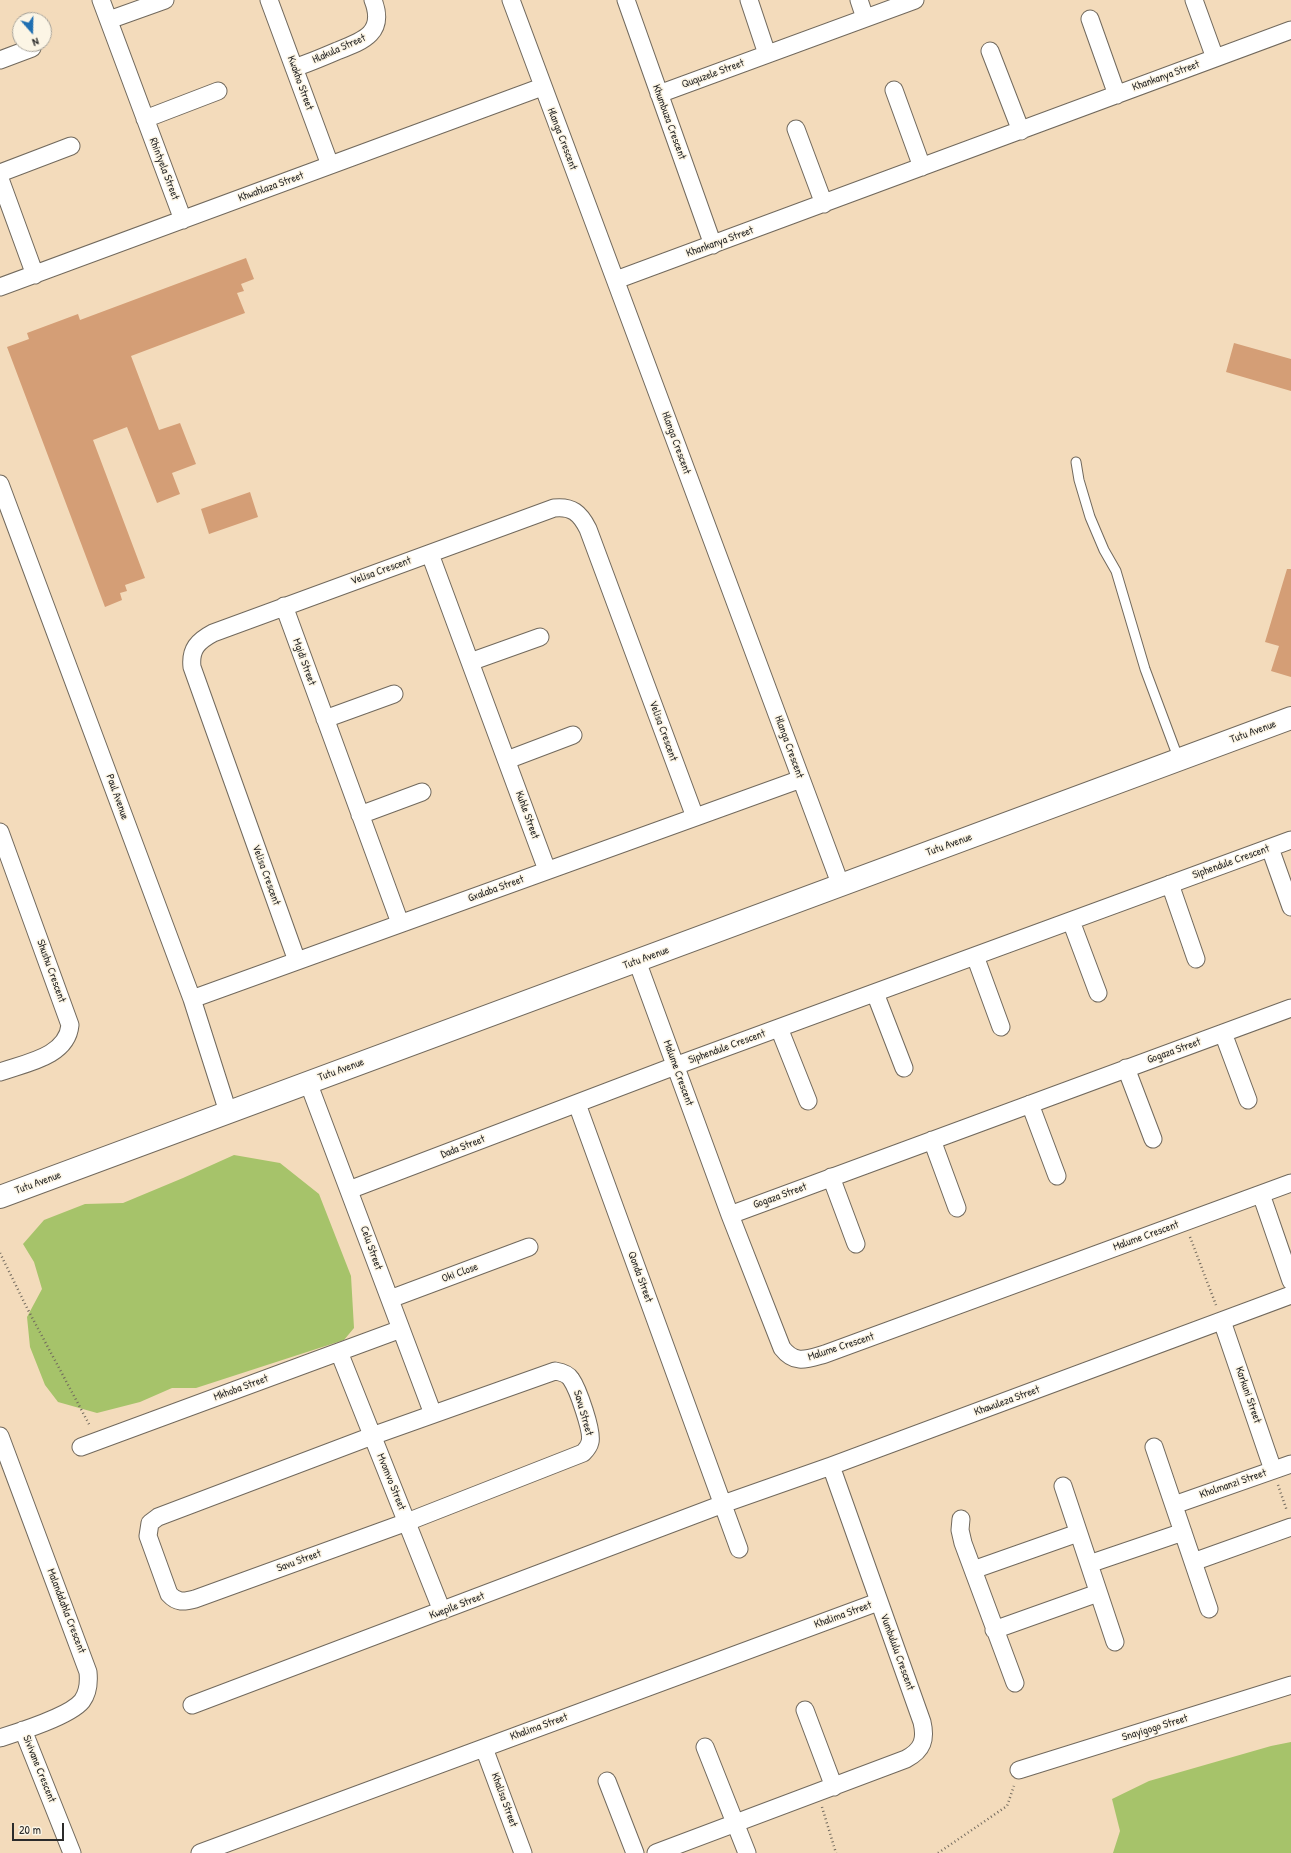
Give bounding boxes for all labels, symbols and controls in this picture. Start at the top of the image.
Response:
north arrow [12,12,52,52]
street label: Hlakula Street [310,31,368,67]
text: N [31,35,41,50]
street label: Kwakho Street [284,54,316,112]
street label: Ququzele Street [680,57,746,91]
street label: Khankanya Street [1131,58,1201,94]
street label: Khumbuza Crescent [649,83,689,161]
street label: Hlanga Crescent [544,106,580,172]
street label: Rhintyela Street [146,136,182,202]
street label: Khwahlaza Street [236,169,306,205]
street label: Khankanya Street [685,224,755,260]
street label: Hlanga Crescent [659,410,693,476]
street label: Velisa Crescent [349,554,413,588]
street label: Mgidi Street [289,637,319,687]
street label: Velisa Crescent [646,699,680,763]
street label: Hlanga Crescent [772,714,806,780]
street label: Tutu Avenue [1228,718,1278,746]
street label: Paul Avenue [103,772,131,822]
street label: Kuhle Street [512,789,542,841]
street label: Tutu Avenue [924,831,974,859]
street label: Siphendule Crescent [1191,842,1271,882]
street label: Velisa Crescent [249,843,283,907]
street label: Gxalaba Street [466,873,526,905]
street label: Shushu Crescent [33,938,69,1004]
street label: Tutu Avenue [621,944,671,972]
street label: Siphendule Crescent [687,1027,767,1067]
street label: Gogaza Street [1145,1035,1203,1067]
street label: Malume Crescent [660,1038,696,1108]
street label: Tutu Avenue [316,1056,366,1084]
street label: Dada Street [439,1133,487,1161]
street label: Tutu Avenue [13,1169,63,1197]
street label: Gogaza Street [751,1180,809,1212]
street label: Malume Crescent [1111,1218,1181,1254]
street label: Celu Street [357,1224,385,1272]
street label: Qonda Street [625,1250,655,1304]
street label: Oki Close [440,1260,480,1286]
street label: Malume Crescent [806,1330,876,1364]
street label: Karkuni Street [1232,1365,1264,1425]
street label: Mkhoba Street [212,1372,270,1404]
street label: Khawuleza Street [972,1383,1042,1419]
street label: Savu Street [570,1389,596,1437]
street label: Mvomvo Street [374,1452,408,1512]
street label: Kholmanzi Street [1198,1466,1268,1502]
street label: Savu Street [275,1547,323,1575]
street label: Malandalahla Crescent [44,1567,88,1655]
street label: Kwepile Street [428,1589,486,1623]
street label: Khalima Street [813,1599,873,1631]
street label: Vumbululu Crescent [877,1612,917,1692]
street label: Khalima Street [509,1711,569,1743]
street label: Snayigogo Street [1120,1712,1190,1744]
street label: Sivivane Crescent [20,1733,58,1805]
street label: Khalisa Street [488,1771,520,1829]
scale bar [14,1815,66,1841]
text: 20 m [19,1821,41,1838]

